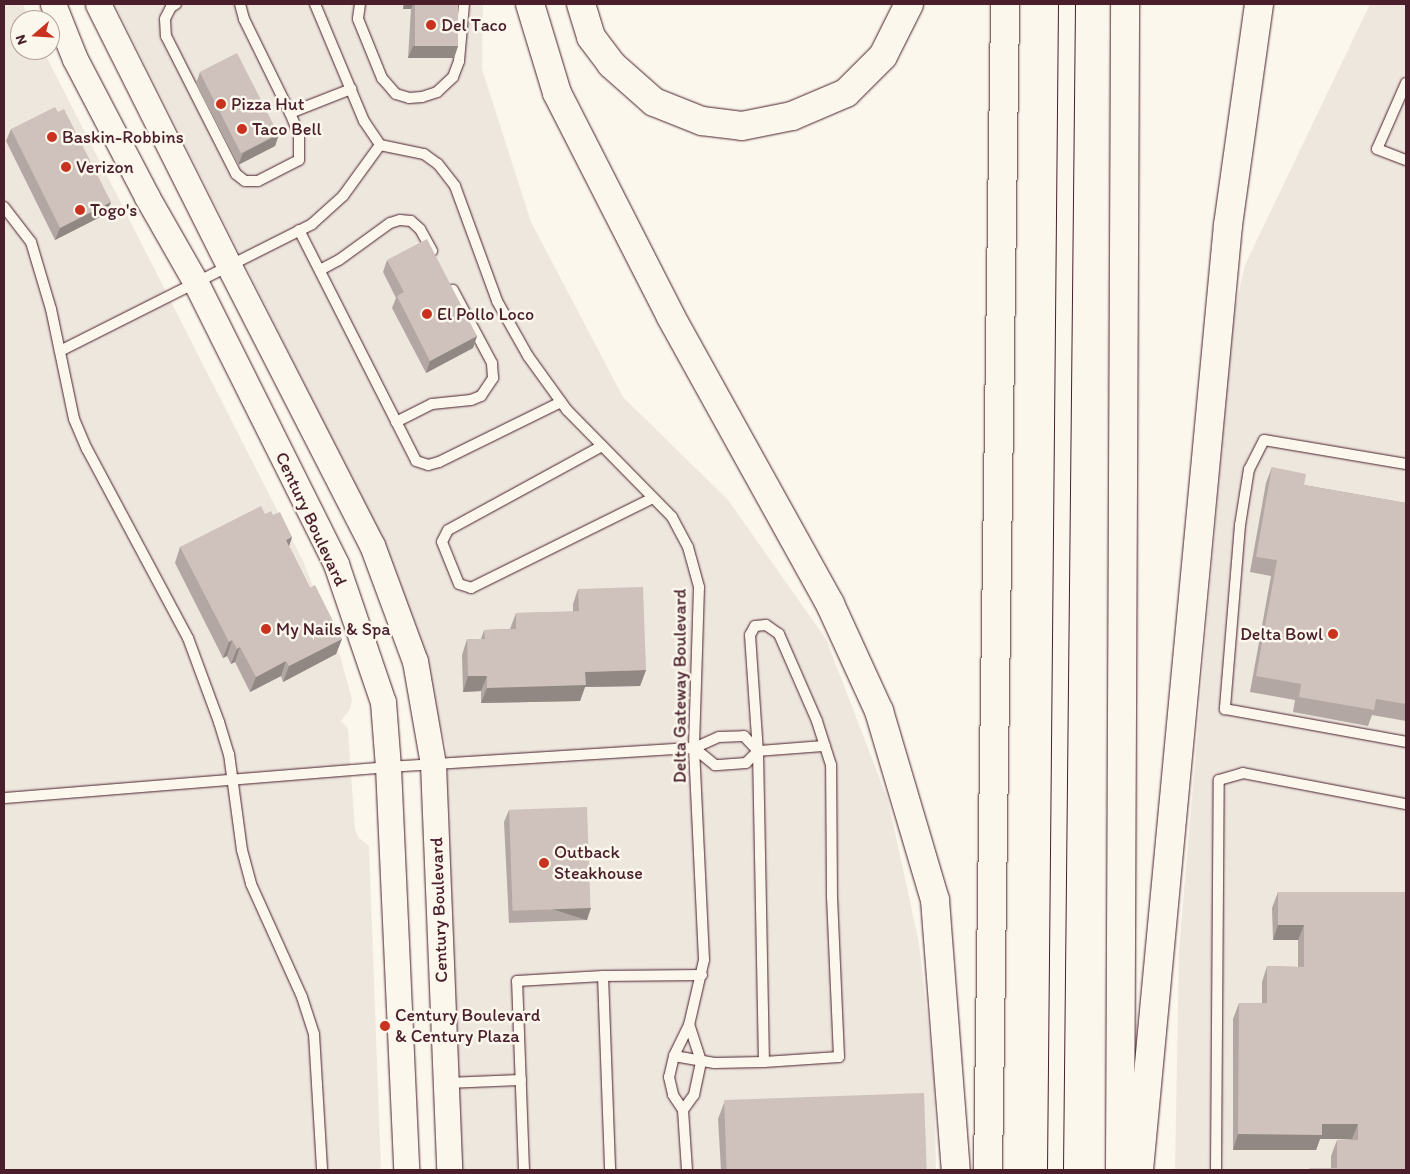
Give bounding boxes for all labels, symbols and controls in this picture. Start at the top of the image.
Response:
north arrow [10,10,60,60]
place label: Del Taco [441,14,506,36]
marker: Del Taco [425,19,437,31]
text: N [12,32,31,47]
place label: Pizza Hut [231,93,305,115]
marker: Pizza Hut [215,98,227,110]
place label: Taco Bell [252,118,322,140]
marker: Taco Bell [236,123,248,135]
place label: Baskin-Robbins [62,126,184,148]
marker: Baskin-Robbins [46,131,58,143]
place label: Verizon [76,156,134,178]
marker: Verizon [60,161,72,173]
place label: Togo's [90,199,137,221]
marker: Togo's [74,204,86,216]
place label: El Pollo Loco [437,303,534,325]
marker: El Pollo Loco [421,308,433,320]
street label: Century Boulevard [270,448,352,590]
street label: Delta Gateway Boulevard [669,588,691,784]
place label: My Nails & Spa [276,618,391,640]
marker: My Nails & Spa [260,623,272,635]
place label: Delta Bowl [1240,623,1323,645]
marker: Delta Bowl [1327,628,1339,640]
street label: Century Boulevard [426,837,452,983]
place label: Outback Steakhouse [554,842,643,884]
marker: Outback Steakhouse [538,857,550,869]
place label: Century Boulevard & Century Plaza [395,1005,541,1048]
marker: Century Boulevard & Century Plaza [379,1020,391,1032]

